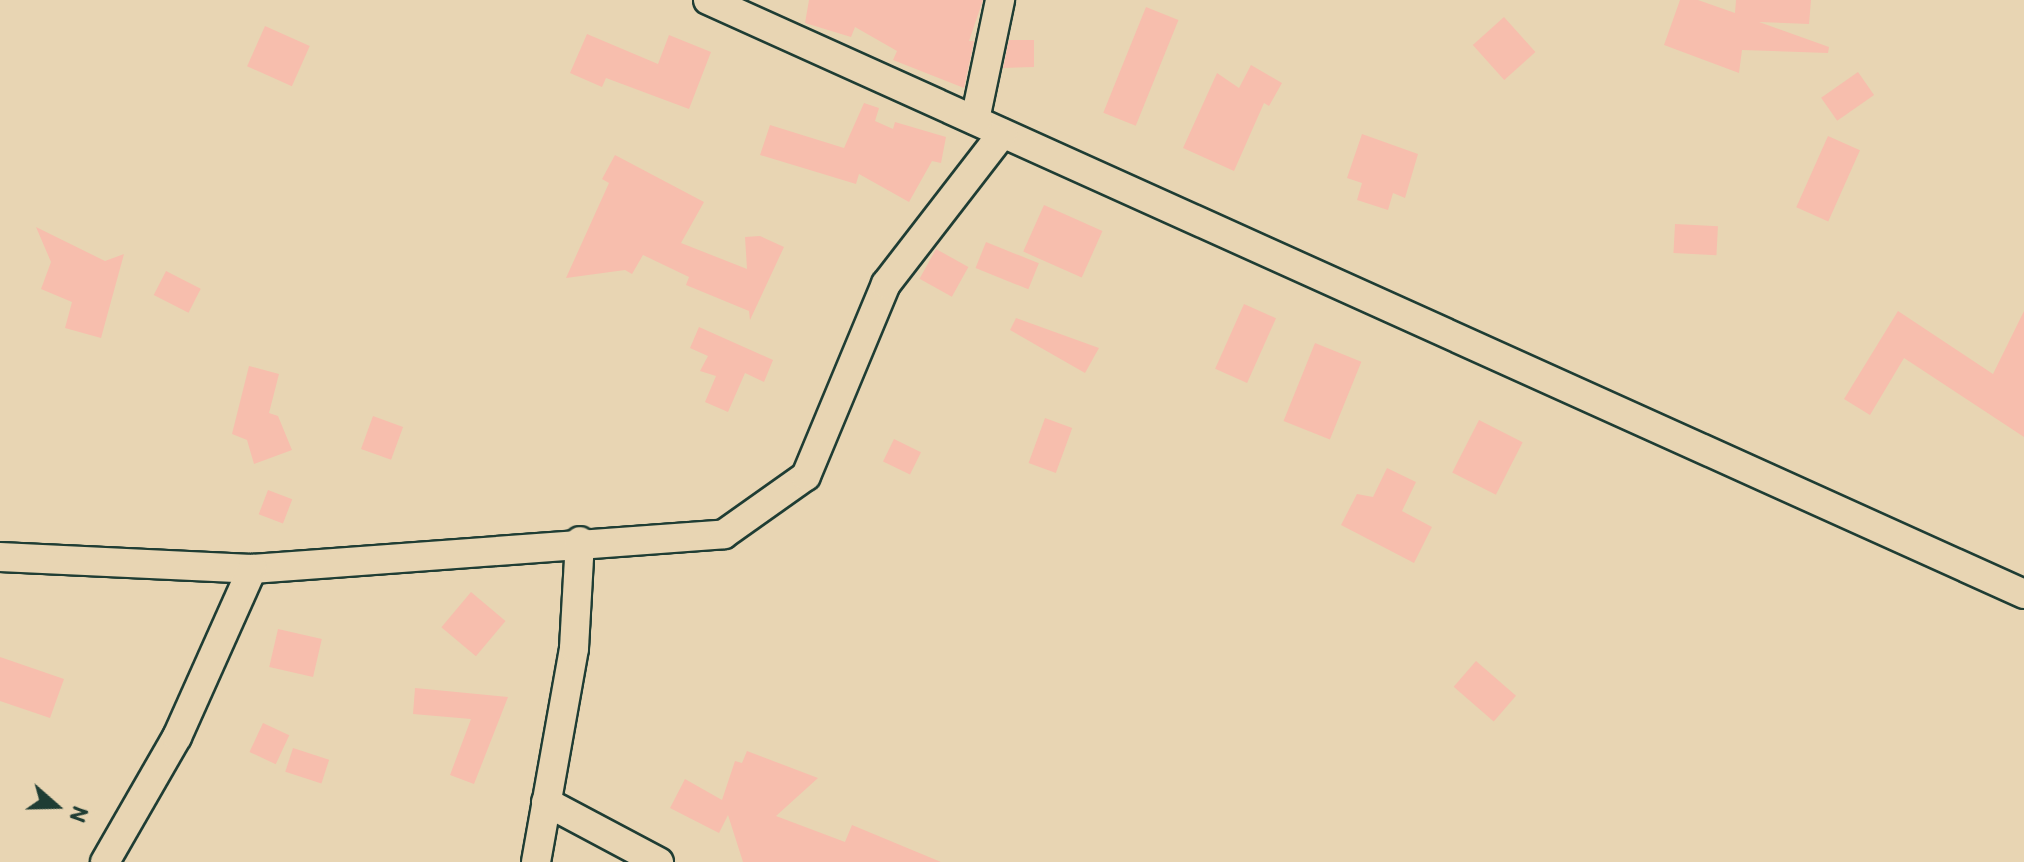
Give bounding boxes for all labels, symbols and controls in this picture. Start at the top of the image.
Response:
north arrow [16,766,96,846]
text: N [64,803,94,826]

